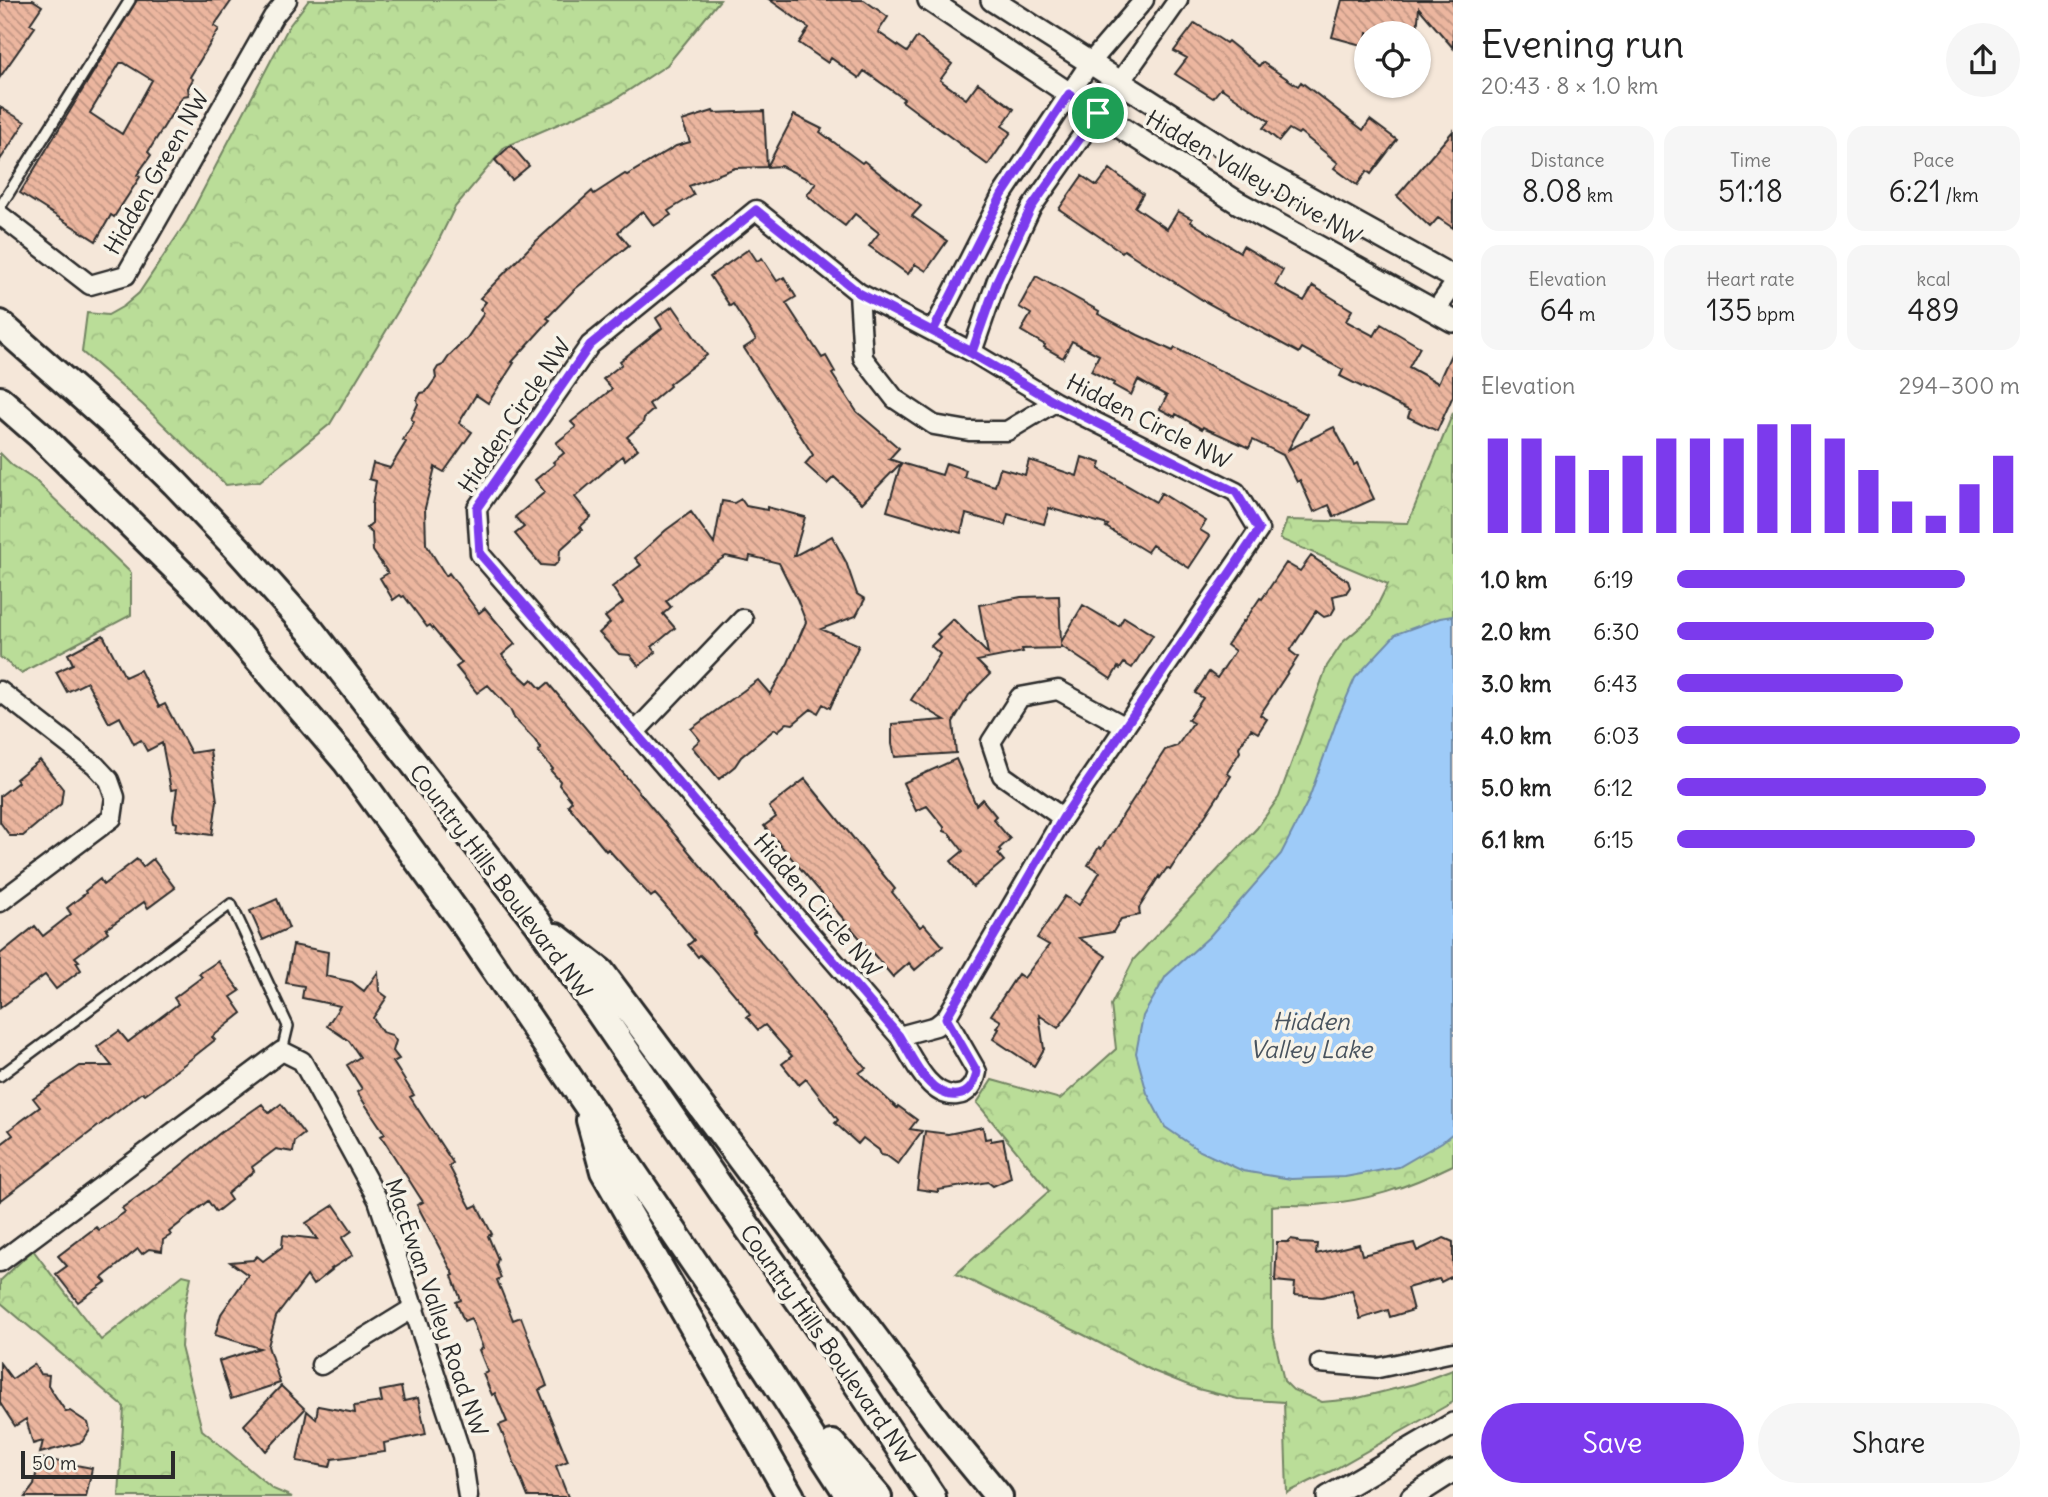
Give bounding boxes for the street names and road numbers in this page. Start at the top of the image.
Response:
street label: Hidden Green NW [97,84,215,260]
street label: Hidden Valley Drive NW [1141,103,1367,251]
street label: Hidden Circle NW [451,332,577,498]
street label: Hidden Circle NW [1062,367,1236,475]
street label: Country Hills Boulevard NW [403,758,599,1004]
street label: Hidden Circle NW [748,827,888,983]
street label: MacEwan Valley Road NW [379,1174,495,1440]
street label: Country Hills Boulevard NW [734,1219,922,1470]

